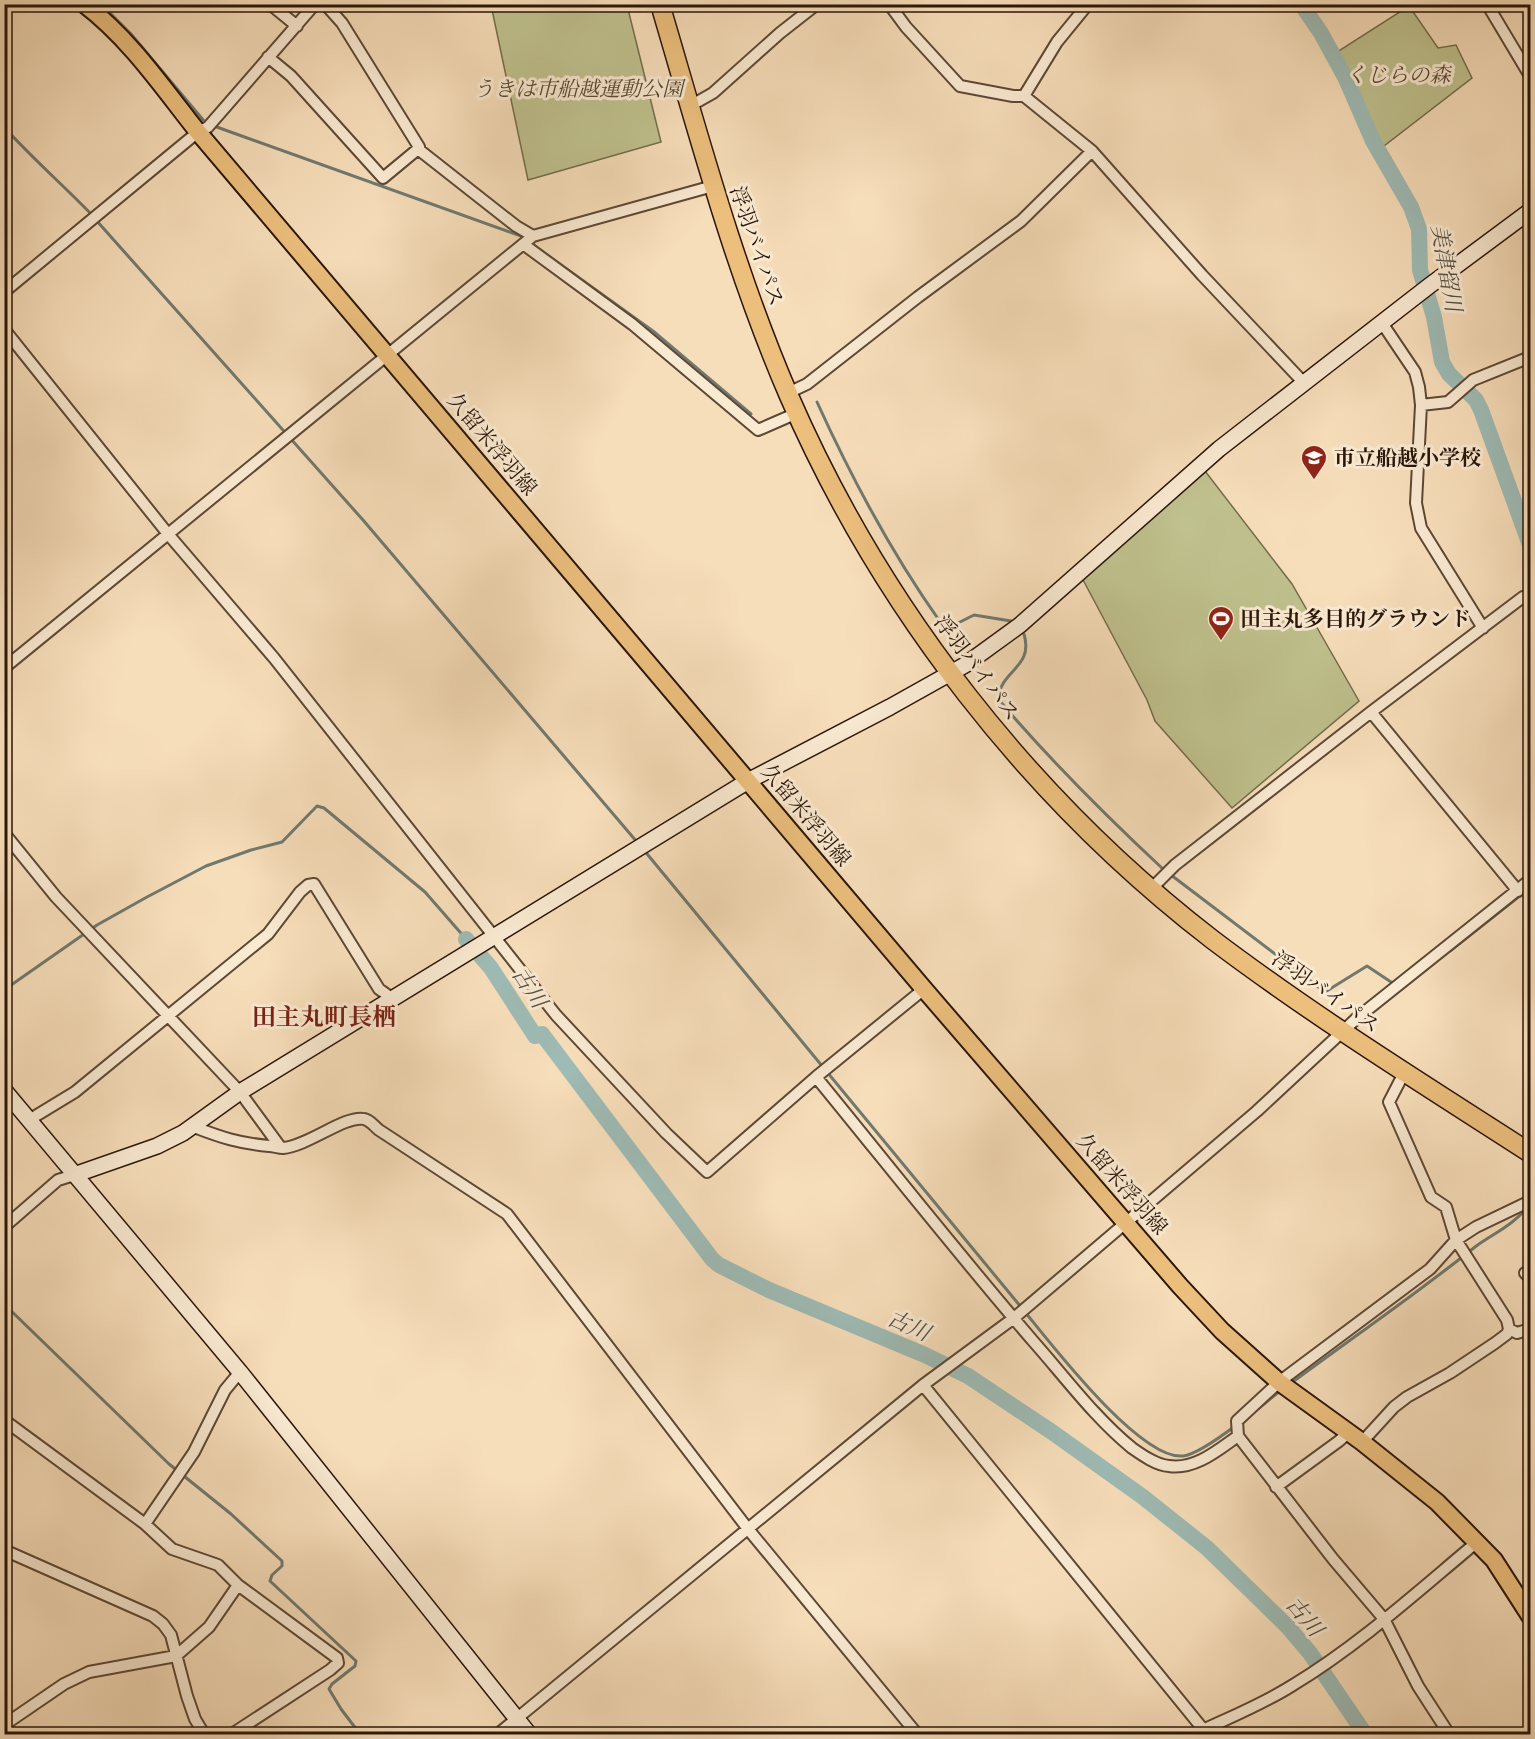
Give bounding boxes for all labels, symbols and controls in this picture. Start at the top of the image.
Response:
park label: くじらの森 [1346,62,1452,91]
park label: うきは市船越運動公園 [473,76,686,105]
street label: 浮羽バイパス [721,182,790,311]
water label: 美津留川 [1422,222,1468,316]
street label: 久留米浮羽線 [439,387,542,503]
school or university icon: 市立船越小学校 [1299,443,1329,481]
place label: 市立船越小学校 [1334,445,1481,474]
sports icon: 田主丸多目的グラウンド [1206,604,1236,642]
place label: 田主丸多目的グラウンド [1240,606,1471,635]
street label: 浮羽バイパス [926,610,1025,728]
street label: 久留米浮羽線 [753,758,856,874]
street label: 浮羽バイパス [1265,945,1385,1041]
water label: 古川 [503,961,554,1017]
district label: 田主丸町長栖 [252,1002,396,1036]
street label: 久留米浮羽線 [1069,1128,1173,1242]
water label: 古川 [882,1304,936,1351]
water label: 古川 [1277,1591,1330,1646]

